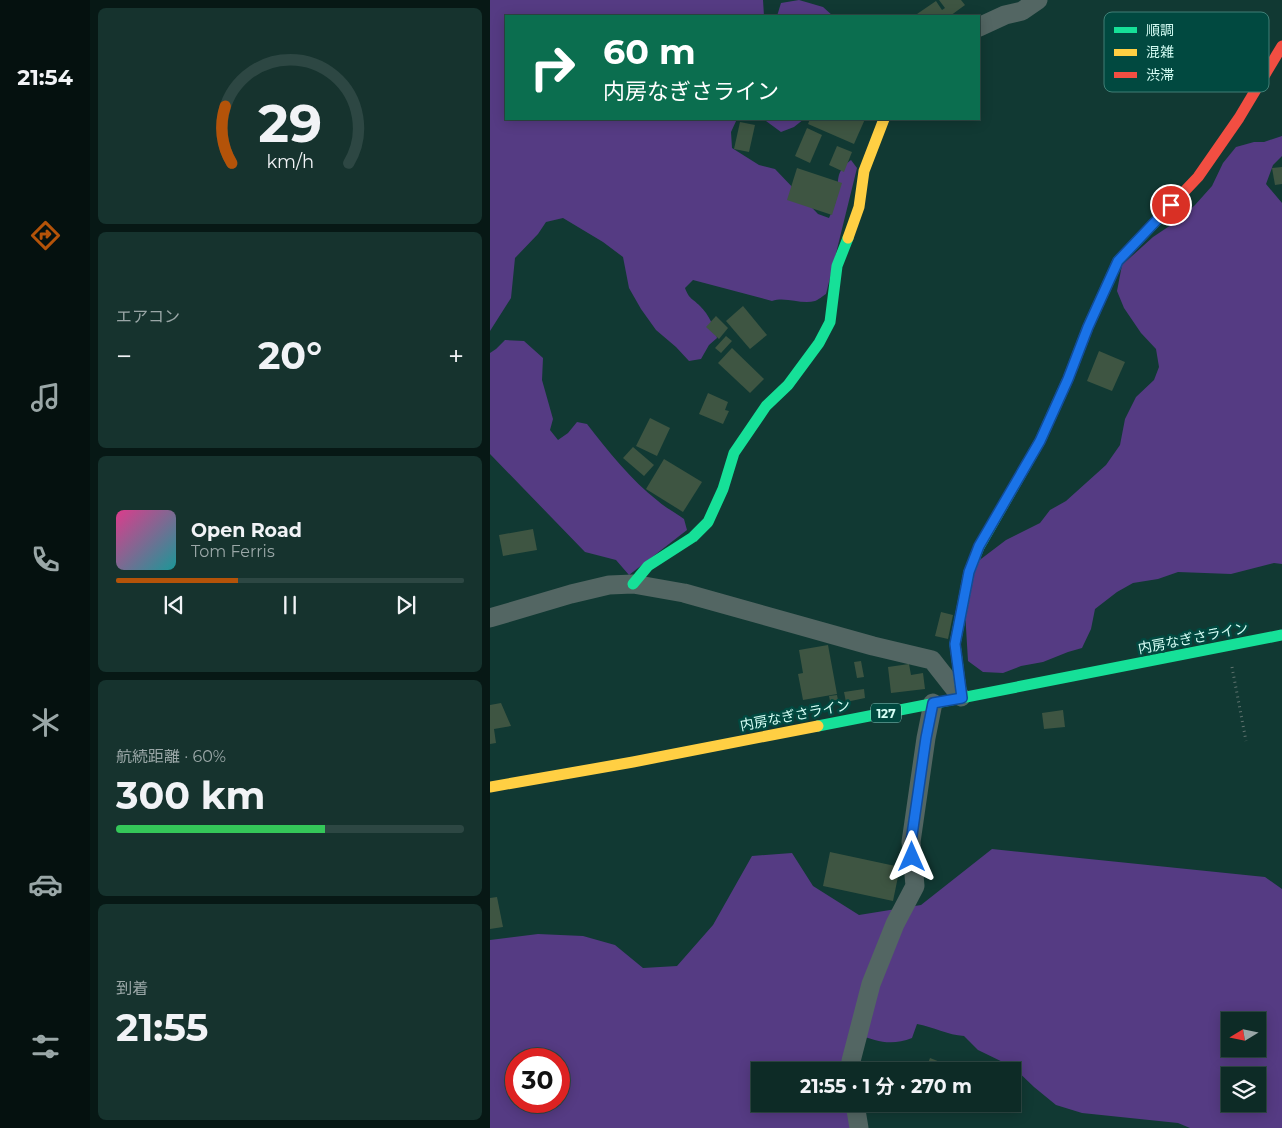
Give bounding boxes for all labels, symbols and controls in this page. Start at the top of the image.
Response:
legend [1104,12,1269,92]
text: 順調 [1146,21,1174,39]
text: 60 m [603,30,696,73]
icon: right [520,35,585,100]
text: 混雑 [1146,43,1174,61]
text: 21:54 [17,64,73,91]
text: 渋滞 [1146,66,1174,84]
text: 内房なぎさライン [603,78,779,105]
text: 29 [258,92,322,155]
text: km/h [266,151,314,172]
pin [1150,184,1192,226]
icon: arrive [1157,191,1185,219]
icon: directions [28,218,63,253]
text: エアコン [116,307,180,326]
text: 20° [258,332,322,379]
text: − [116,339,132,373]
text: + [448,339,464,373]
icon: music [28,380,63,415]
text: Open Road [191,519,302,542]
icon: phone [28,542,63,577]
text: Tom Ferris [191,542,275,561]
icon: previous [160,591,188,619]
icon: pause [276,591,304,619]
icon: next [392,591,420,619]
street label: 内房なぎさライン [1136,618,1250,658]
street label: 内房なぎさライン [738,695,852,735]
road number: 127 [871,704,901,722]
icon: climate [28,705,63,740]
text: 航続距離 · 60% [116,747,226,766]
text: 300 km [116,772,265,819]
position arrow [885,830,937,882]
icon: car [28,867,63,902]
text: 到着 [116,979,148,998]
text: 21:55 [116,1004,208,1051]
north arrow [1221,1012,1266,1058]
map controls [1221,1012,1266,1112]
icon: filters [28,1029,63,1064]
speed limit sign: 30 [505,1048,570,1113]
button: layers [1221,1067,1266,1112]
text: 21:55 · 1 分 · 270 m [800,1075,972,1098]

